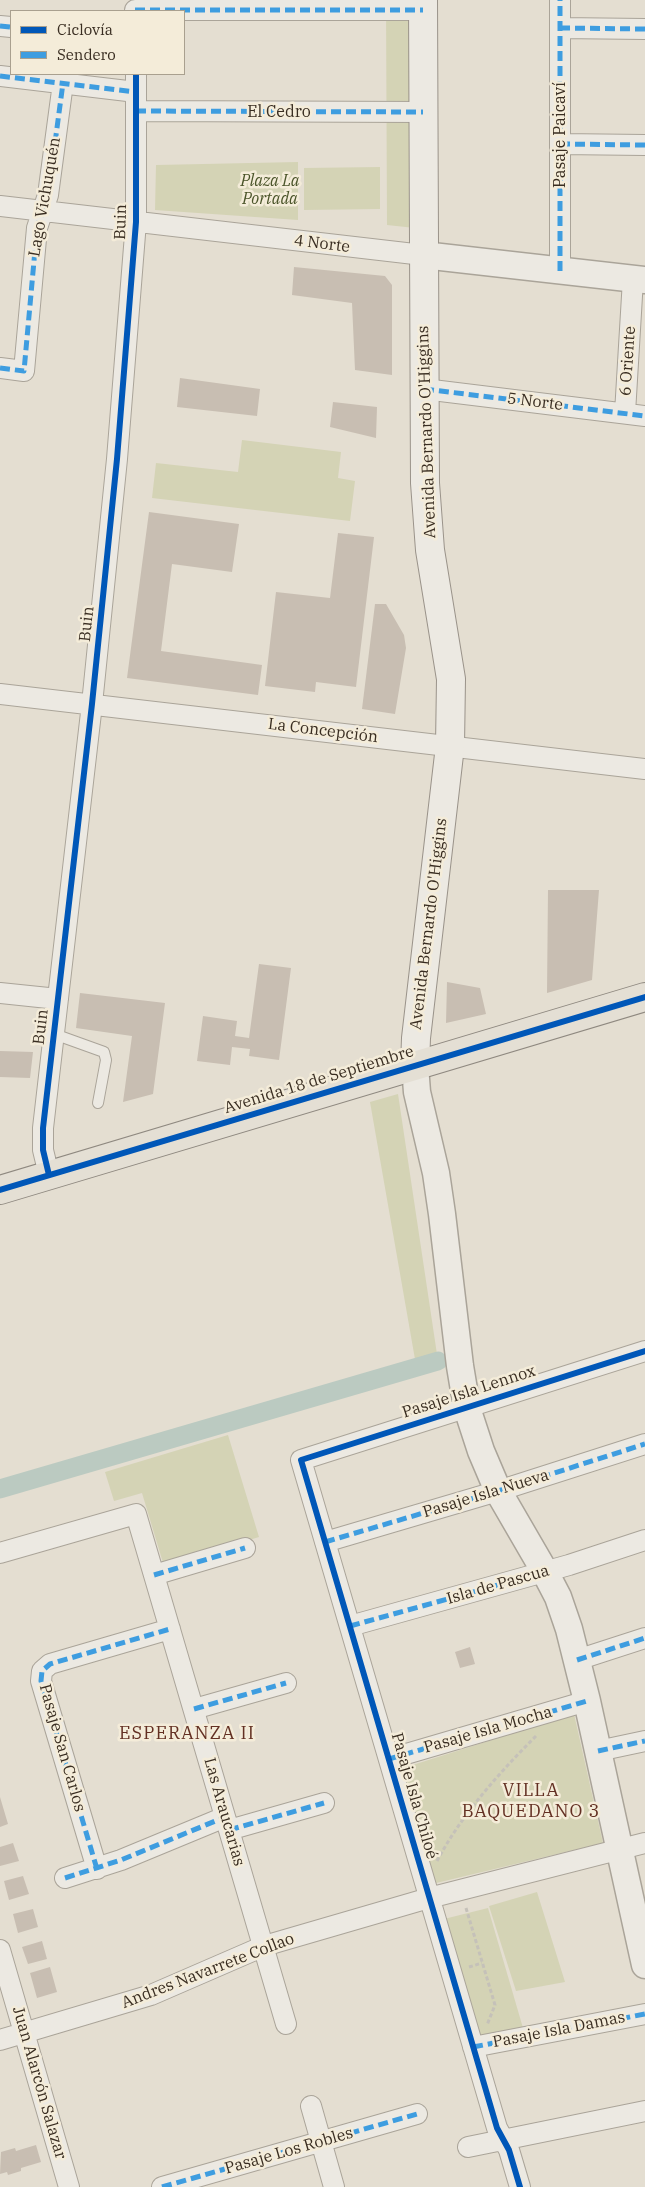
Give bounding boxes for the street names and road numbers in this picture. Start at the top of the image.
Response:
street label: Pasaje Paicaví [550,82,570,188]
street label: El Cedro [247,102,311,122]
street label: Lago Vichuquén [25,136,65,258]
street label: Buin [111,204,131,240]
street label: 4 Norte [293,231,351,257]
street label: Avenida Bernardo O'Higgins [414,325,440,539]
street label: 6 Oriente [616,325,640,397]
street label: 5 Norte [506,389,564,415]
street label: Buin [76,605,98,643]
street label: La Concepción [267,715,379,747]
street label: Avenida Bernardo O'Higgins [406,817,452,1031]
street label: Buin [29,1008,53,1046]
street label: Avenida 18 de Septiembre [222,1042,416,1118]
street label: Pasaje Isla Lennox [400,1361,538,1423]
street label: Pasaje Isla Nueva [421,1466,551,1522]
street label: Isla de Pascua [444,1561,552,1609]
street label: Pasaje San Carlos [35,1682,89,1814]
street label: Pasaje Isla Mocha [421,1702,555,1758]
street label: Pasaje Isla Chiloé [387,1731,441,1861]
street label: Las Araucarias [199,1756,249,1868]
street label: Andres Navarrete Collao [119,1929,297,2013]
street label: Juan Alarcón Salazar [8,2004,70,2162]
street label: Pasaje Isla Damas [491,2008,627,2052]
street label: Pasaje Los Robles [223,2124,355,2178]

